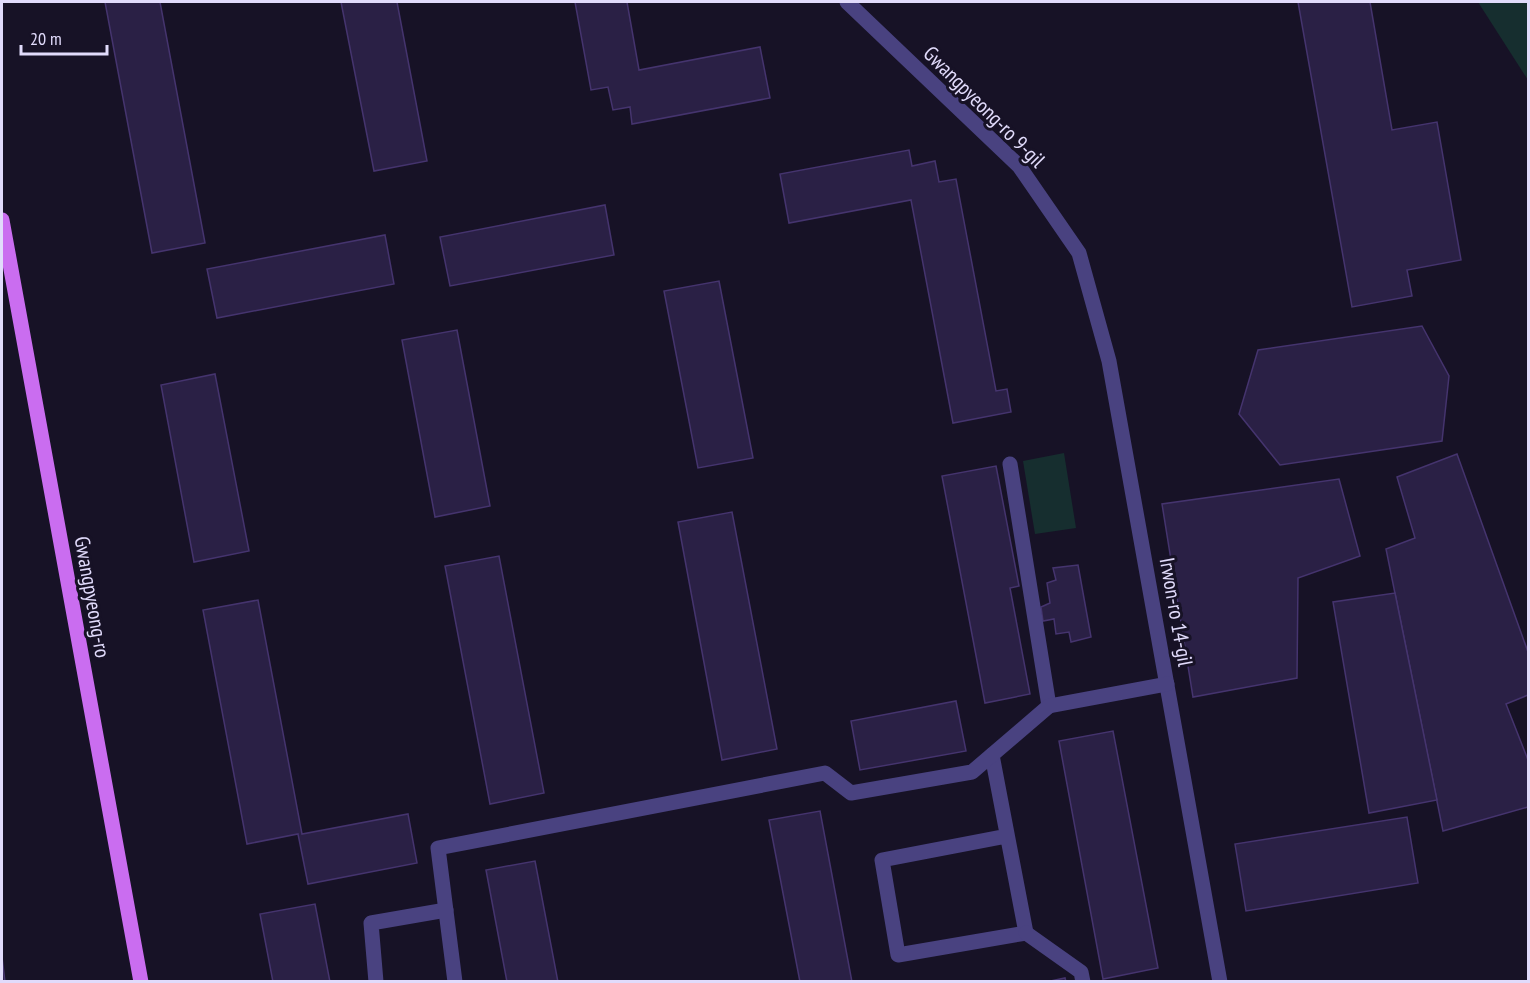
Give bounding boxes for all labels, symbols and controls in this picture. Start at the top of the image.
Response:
scale bar [21,18,106,56]
text: 20 m [30,27,62,50]
street label: Gwangpyeong-ro 9-gil [918,40,1051,173]
street label: Gwangpyeong-ro [69,534,116,660]
street label: Irwon-ro 14-gil [1154,555,1199,669]

